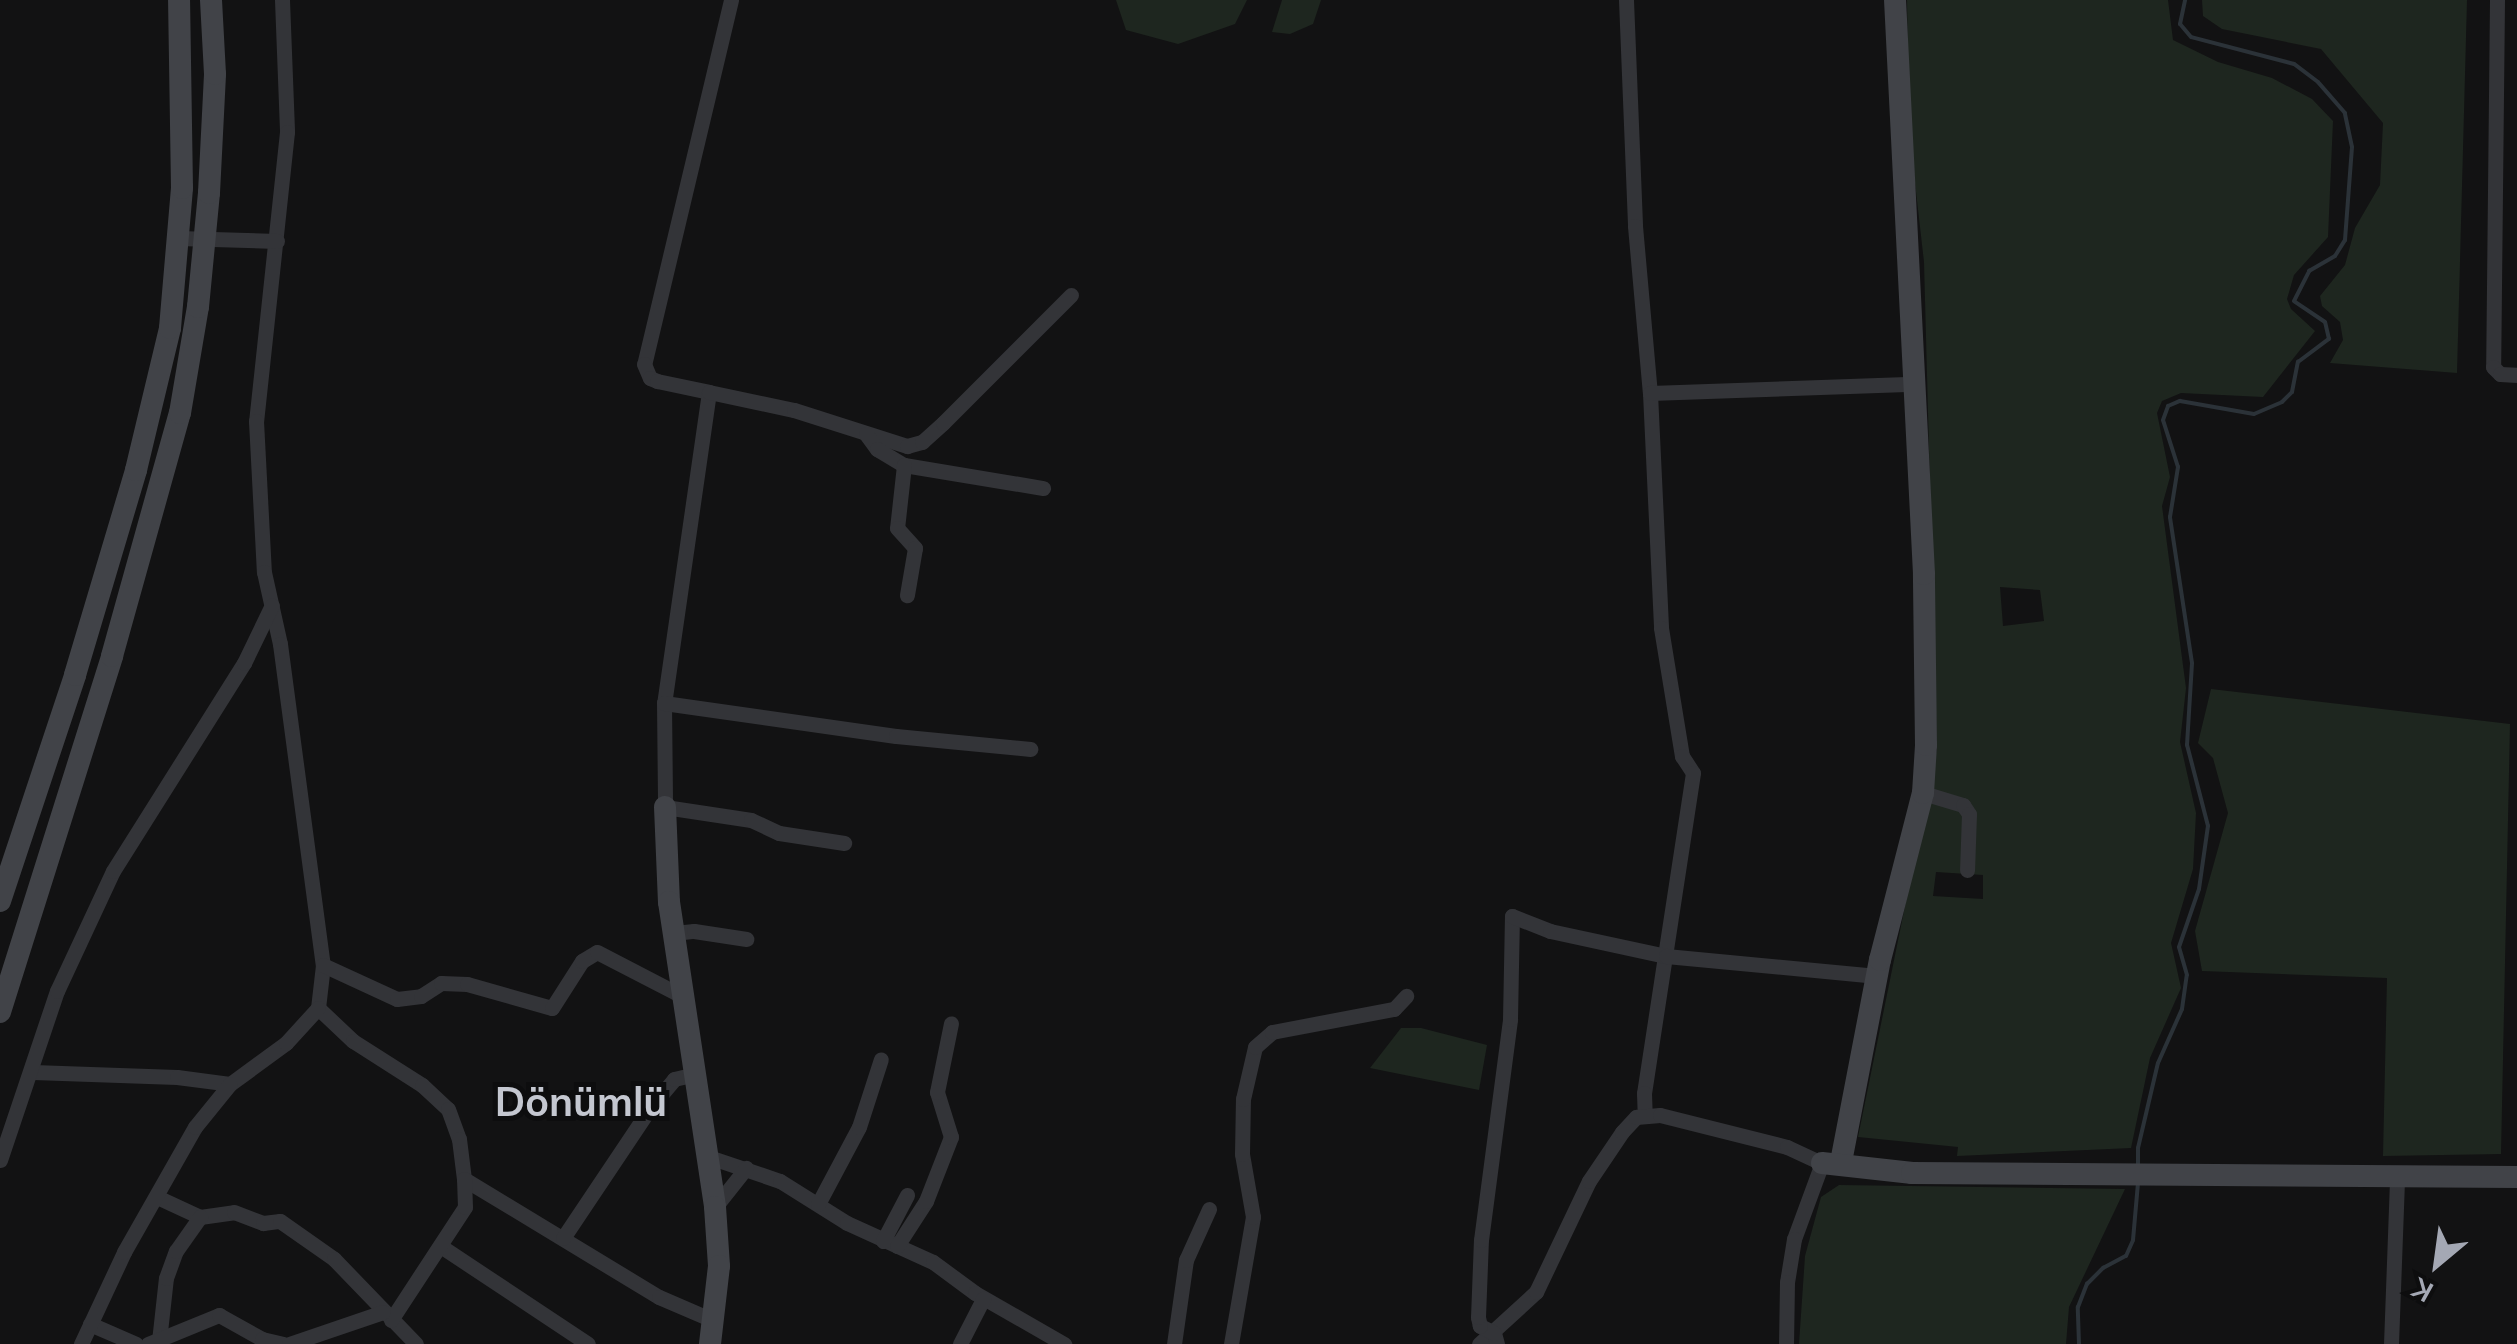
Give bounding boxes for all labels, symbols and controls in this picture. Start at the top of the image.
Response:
district label: Dönümlü [495,1077,667,1125]
north arrow [2387,1214,2487,1314]
text: K [2406,1271,2439,1311]

